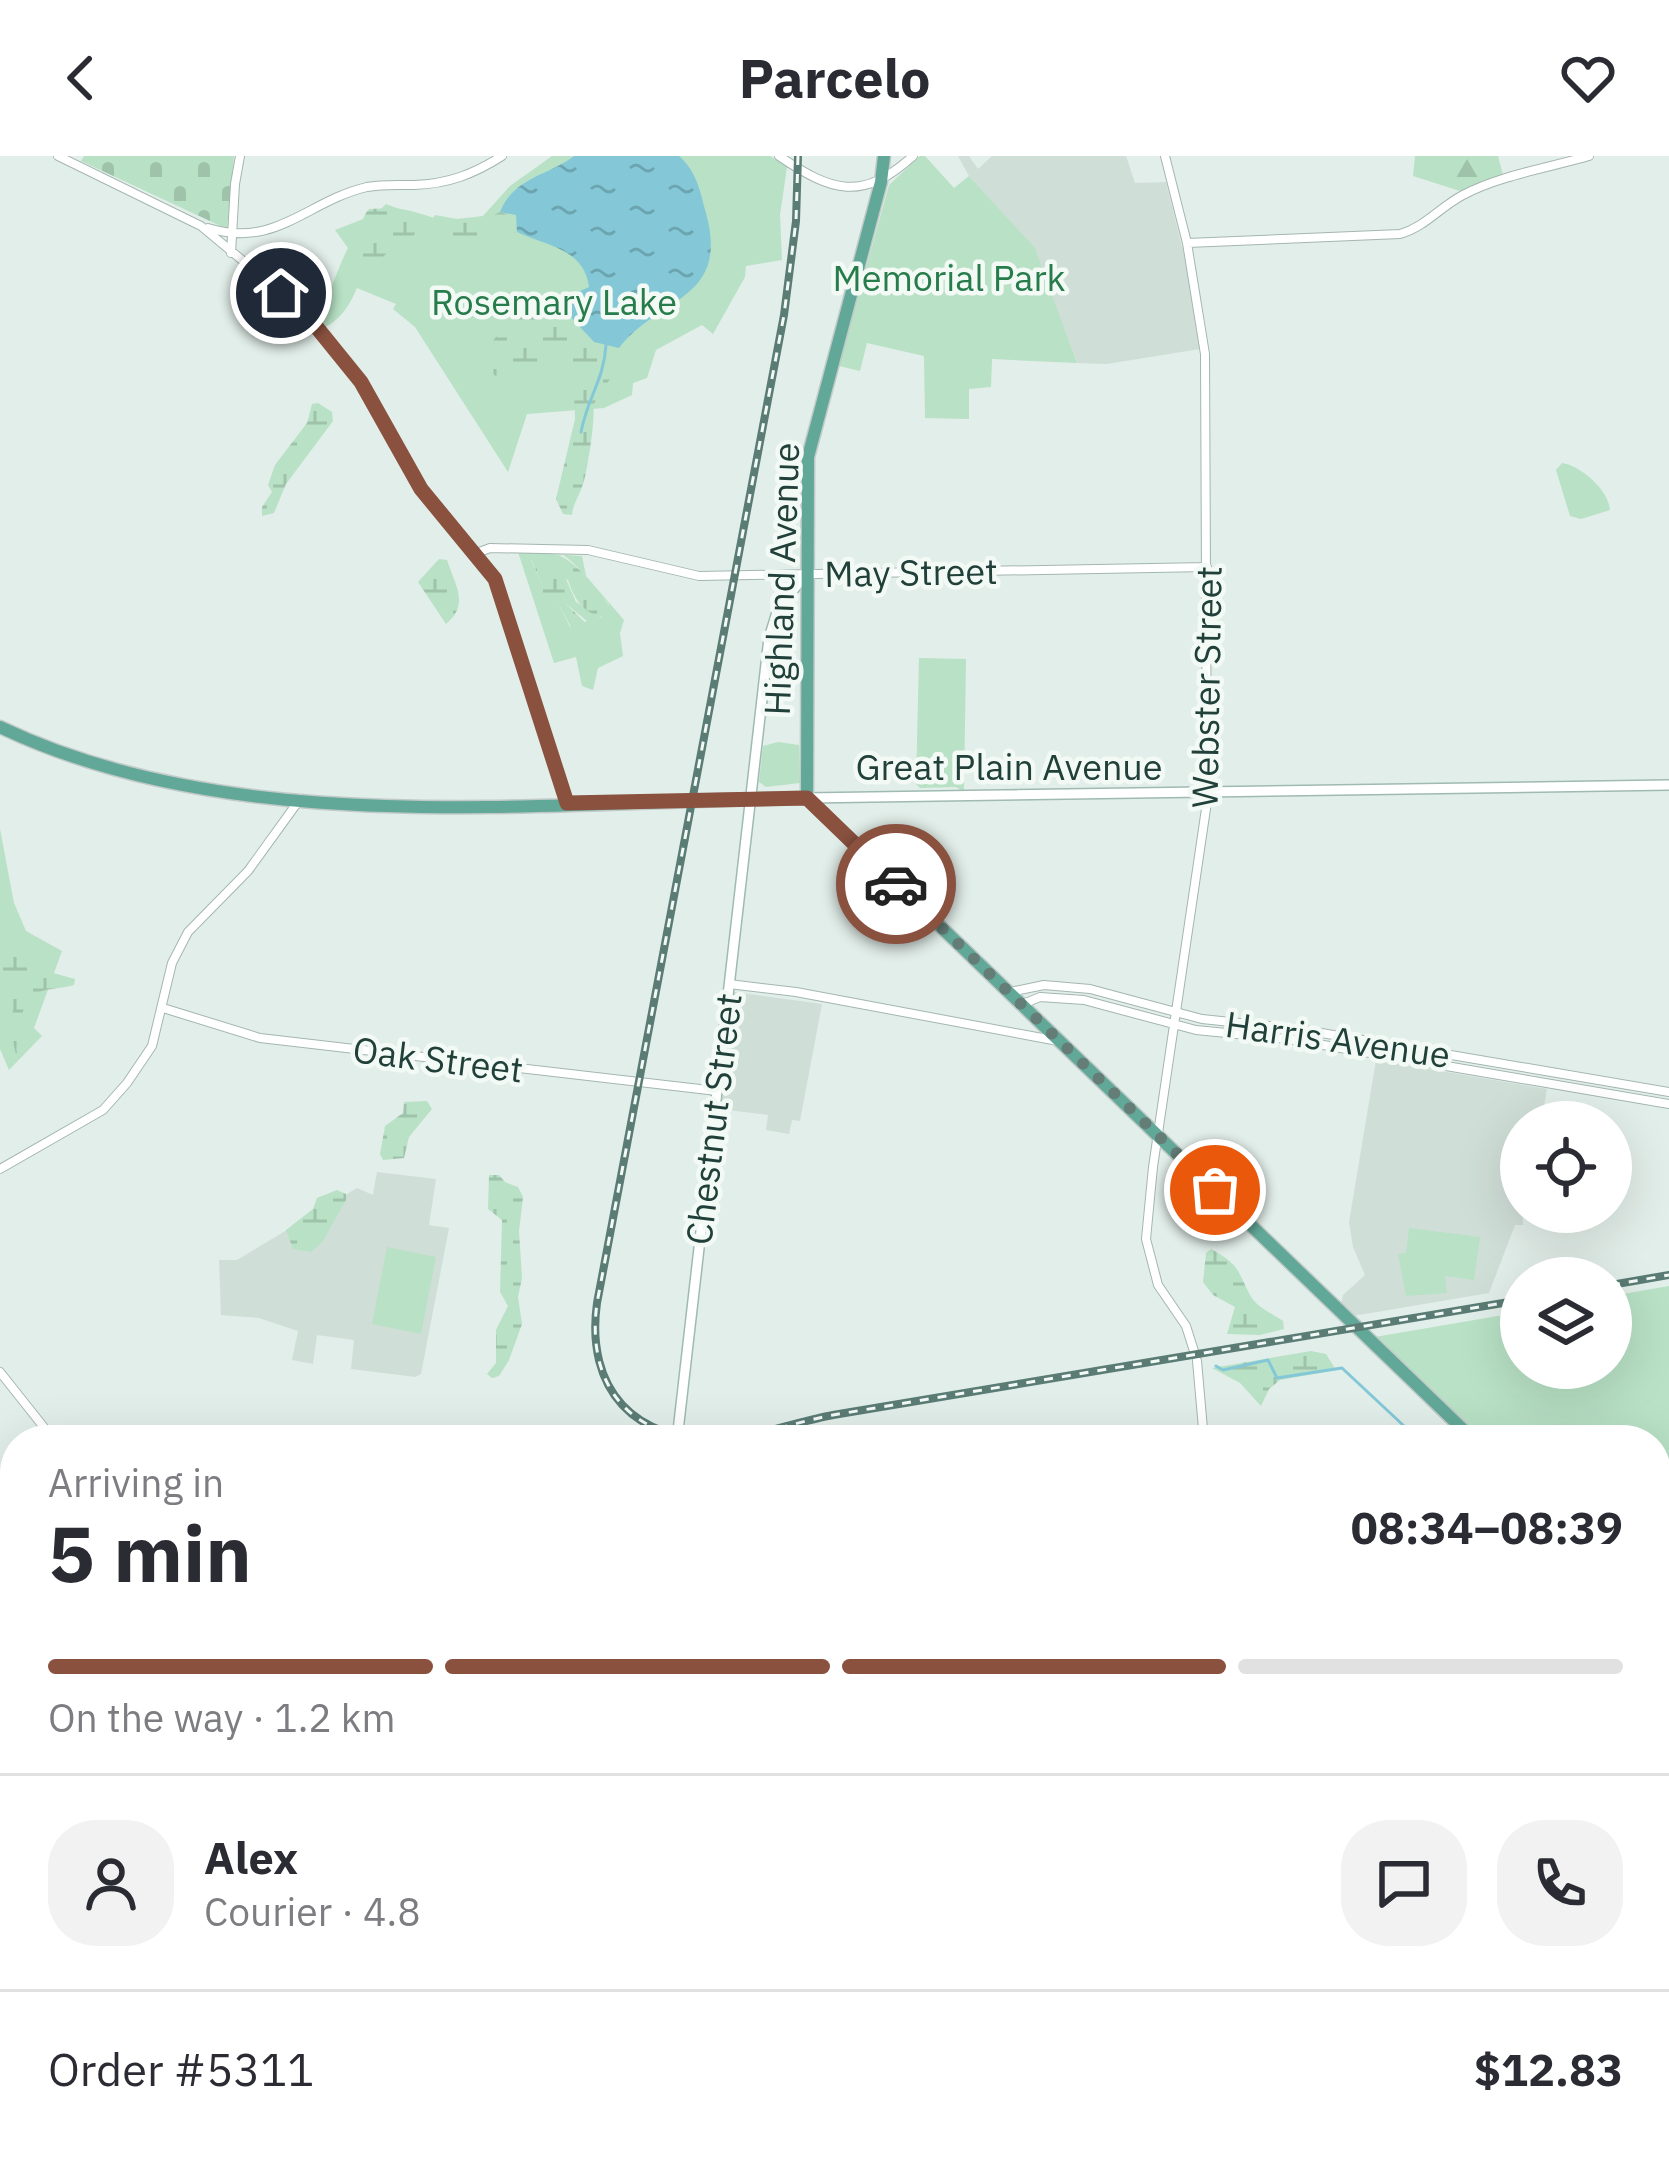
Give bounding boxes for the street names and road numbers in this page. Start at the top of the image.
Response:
street label: Highland Avenue [753,442,809,716]
street label: May Street [824,547,998,597]
street label: Webster Street [1180,566,1232,808]
street label: Great Plain Avenue [855,743,1163,790]
street label: Chestnut Street [674,990,752,1248]
street label: Harris Avenue [1223,1000,1453,1078]
street label: Oak Street [350,1025,526,1093]

